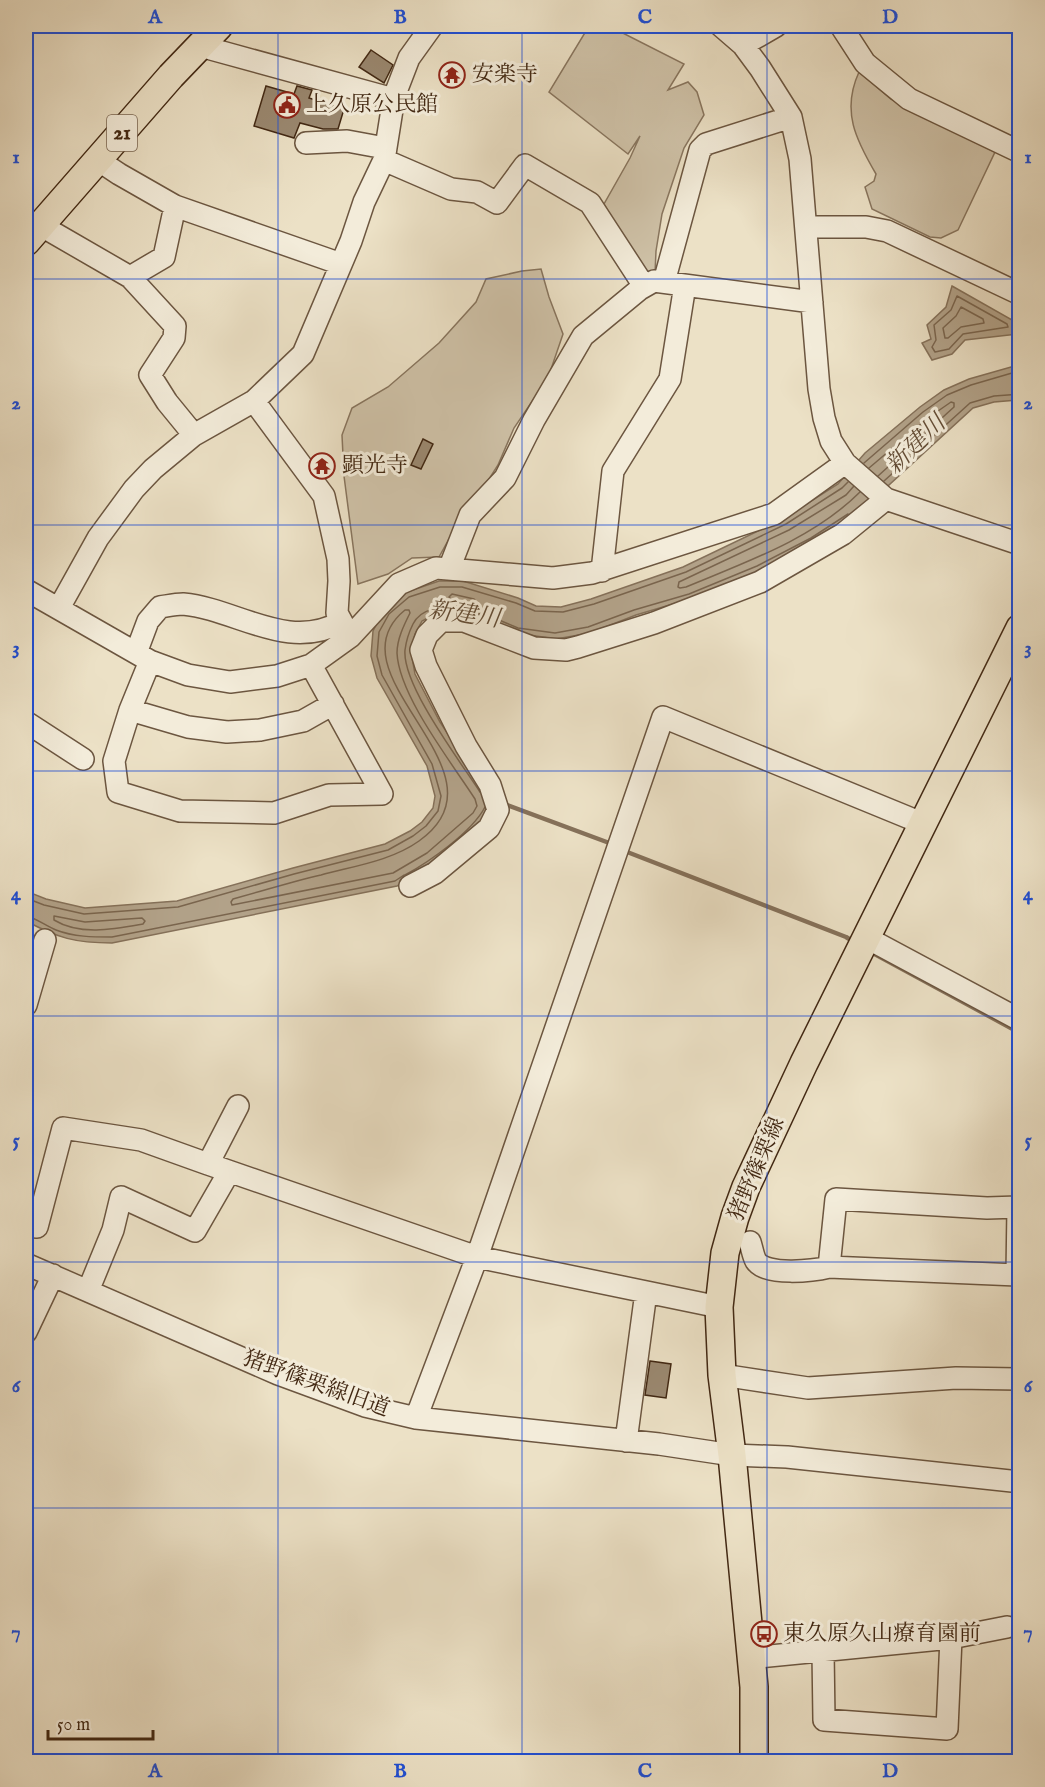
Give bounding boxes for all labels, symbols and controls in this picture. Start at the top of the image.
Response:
text: A [147,5,163,30]
text: B [393,5,407,30]
text: C [638,5,652,30]
text: D [882,5,898,30]
temple icon: 安楽寺 [437,60,467,90]
place label: 安楽寺 [472,61,538,89]
public building icon: 上久原公民館 [272,90,302,120]
place label: 上久原公民館 [306,91,438,119]
road number: 21 [107,115,137,151]
text: 1 [12,145,20,170]
text: 1 [1024,145,1032,170]
text: 2 [11,391,21,416]
text: 2 [1023,391,1033,416]
water label: 新建川 [879,407,955,481]
temple icon: 顕光寺 [307,451,337,481]
place label: 顕光寺 [342,452,408,480]
water label: 新建川 [426,595,505,636]
text: 3 [12,636,20,661]
text: 3 [1024,636,1032,661]
text: 4 [11,882,22,907]
text: 4 [1023,882,1034,907]
street label: 猪野篠栗線 [723,1113,791,1225]
text: 5 [12,1128,20,1153]
text: 5 [1024,1128,1032,1153]
street label: 猪野篠栗線旧道 [239,1345,393,1423]
text: 6 [12,1374,22,1399]
text: 6 [1024,1374,1034,1399]
bus stop icon: 東久原久山療育園前 [749,1619,779,1649]
text: 7 [11,1620,21,1645]
place label: 東久原久山療育園前 [783,1620,981,1648]
text: 7 [1023,1620,1033,1645]
scale bar [48,1703,153,1741]
text: 50 m [57,1714,90,1737]
text: A [147,1759,163,1784]
text: B [393,1759,407,1784]
text: C [638,1759,652,1784]
text: D [882,1759,898,1784]

